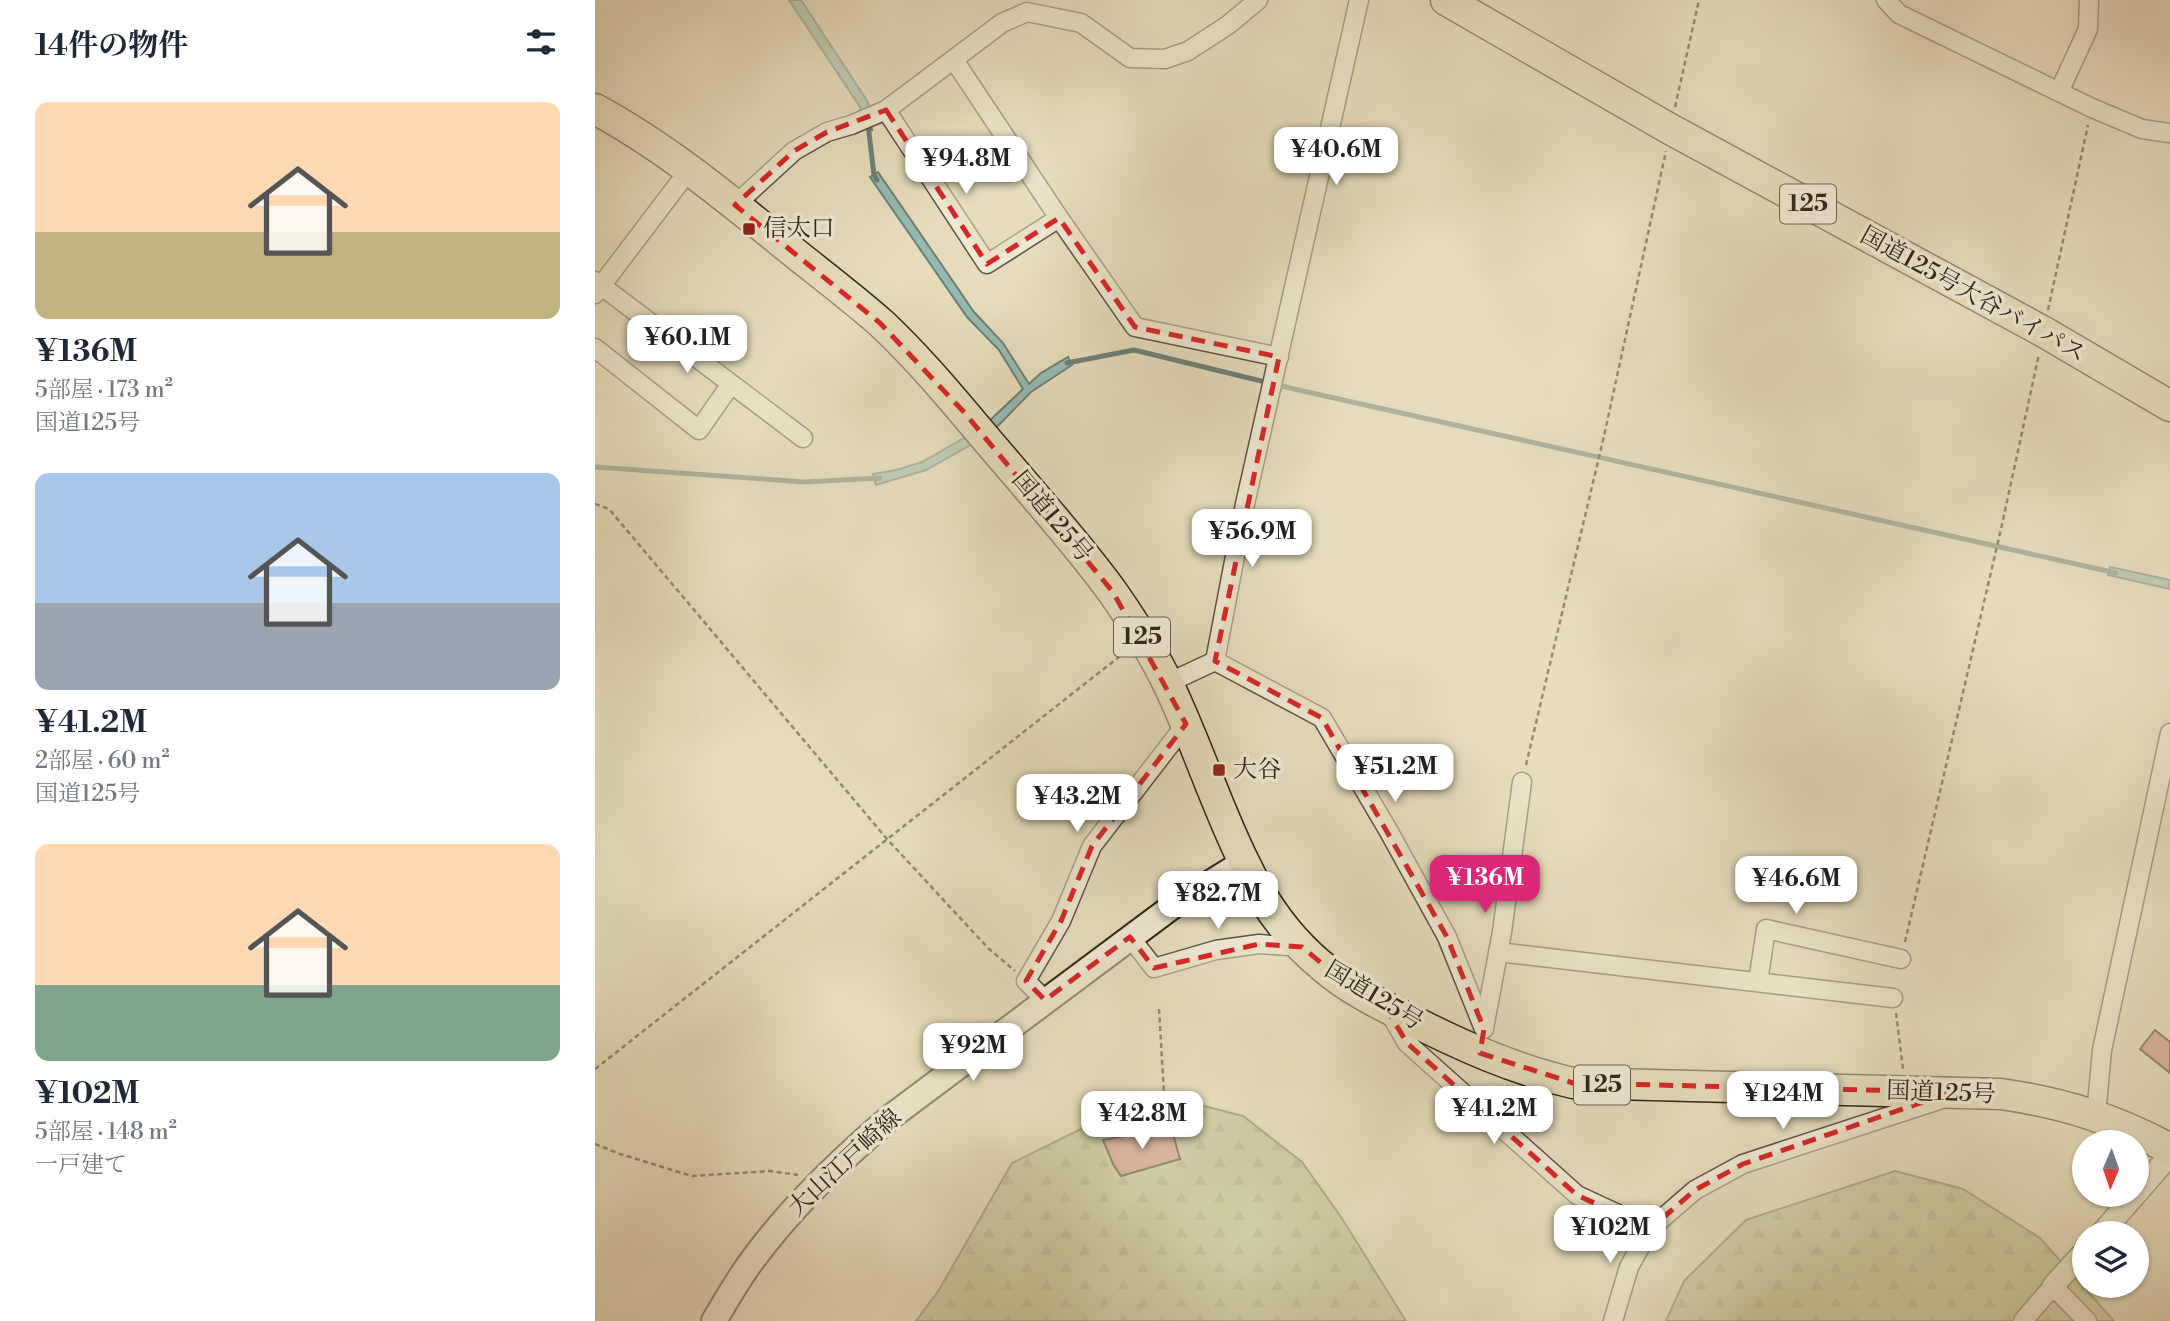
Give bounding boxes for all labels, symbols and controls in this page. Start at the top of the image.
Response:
icon: filters [522,23,560,61]
text: 14件の物件 [35,27,188,65]
pin: ¥40.6M [1279,128,1393,187]
pin: ¥94.8M [909,136,1023,196]
text: ¥40.6M [1290,136,1382,164]
text: ¥94.8M [921,145,1011,173]
icon: home [235,148,361,274]
road number: 125 [1780,184,1836,224]
place label: 信太口 [763,214,835,244]
street label: 国道125号大谷バイパス [1855,220,2091,370]
marker: 信太口 [741,221,757,237]
pin: ¥60.1M [630,316,744,375]
text: ¥60.1M [643,324,731,352]
text: ¥136M [35,333,137,371]
text: 5部屋 · 173 m² [35,376,173,404]
text: 国道125号 [35,409,140,437]
street label: 国道125号 [1005,465,1099,569]
pin: ¥56.9M [1195,510,1309,569]
text: ¥56.9M [1208,518,1296,546]
icon: home [235,519,361,645]
road number: 125 [1114,618,1170,656]
text: ¥41.2M [35,704,147,742]
pin: ¥51.2M [1338,744,1452,804]
text: 2部屋 · 60 m² [35,747,170,775]
text: ¥51.2M [1352,753,1438,781]
place label: 大谷 [1233,755,1281,785]
marker: 大谷 [1211,762,1227,778]
pin: ¥43.2M [1020,774,1134,834]
text: 国道125号 [35,780,140,808]
text: ¥43.2M [1033,783,1121,811]
pin: ¥136M [1436,856,1534,915]
pin: ¥46.6M [1739,856,1853,916]
text: ¥136M [1446,864,1524,892]
text: ¥46.6M [1751,865,1841,893]
pin: ¥82.7M [1161,872,1275,931]
text: ¥82.7M [1174,880,1262,908]
icon: home [235,890,361,1016]
street label: 国道125号 [1319,955,1429,1037]
pin: ¥92M [932,1024,1014,1083]
text: ¥92M [939,1032,1007,1060]
road number: 125 [1574,1066,1630,1104]
pin: ¥124M [1734,1072,1832,1131]
text: ¥102M [35,1075,139,1113]
street label: 国道125号 [1886,1076,1996,1110]
text: ¥124M [1743,1080,1823,1108]
pin: ¥41.2M [1437,1086,1551,1146]
pin: ¥42.8M [1085,1092,1199,1151]
text: ¥41.2M [1451,1095,1537,1123]
text: ¥42.8M [1097,1100,1187,1128]
street label: 大山江戸崎線 [782,1103,908,1223]
text: 5部屋 · 148 m² [35,1118,177,1146]
north arrow [2072,1130,2149,1208]
map controls [2072,1130,2149,1298]
text: 一戸建て [35,1151,127,1179]
pin: ¥102M [1561,1206,1659,1265]
text: ¥102M [1570,1214,1650,1242]
button: layers [2072,1221,2149,1298]

